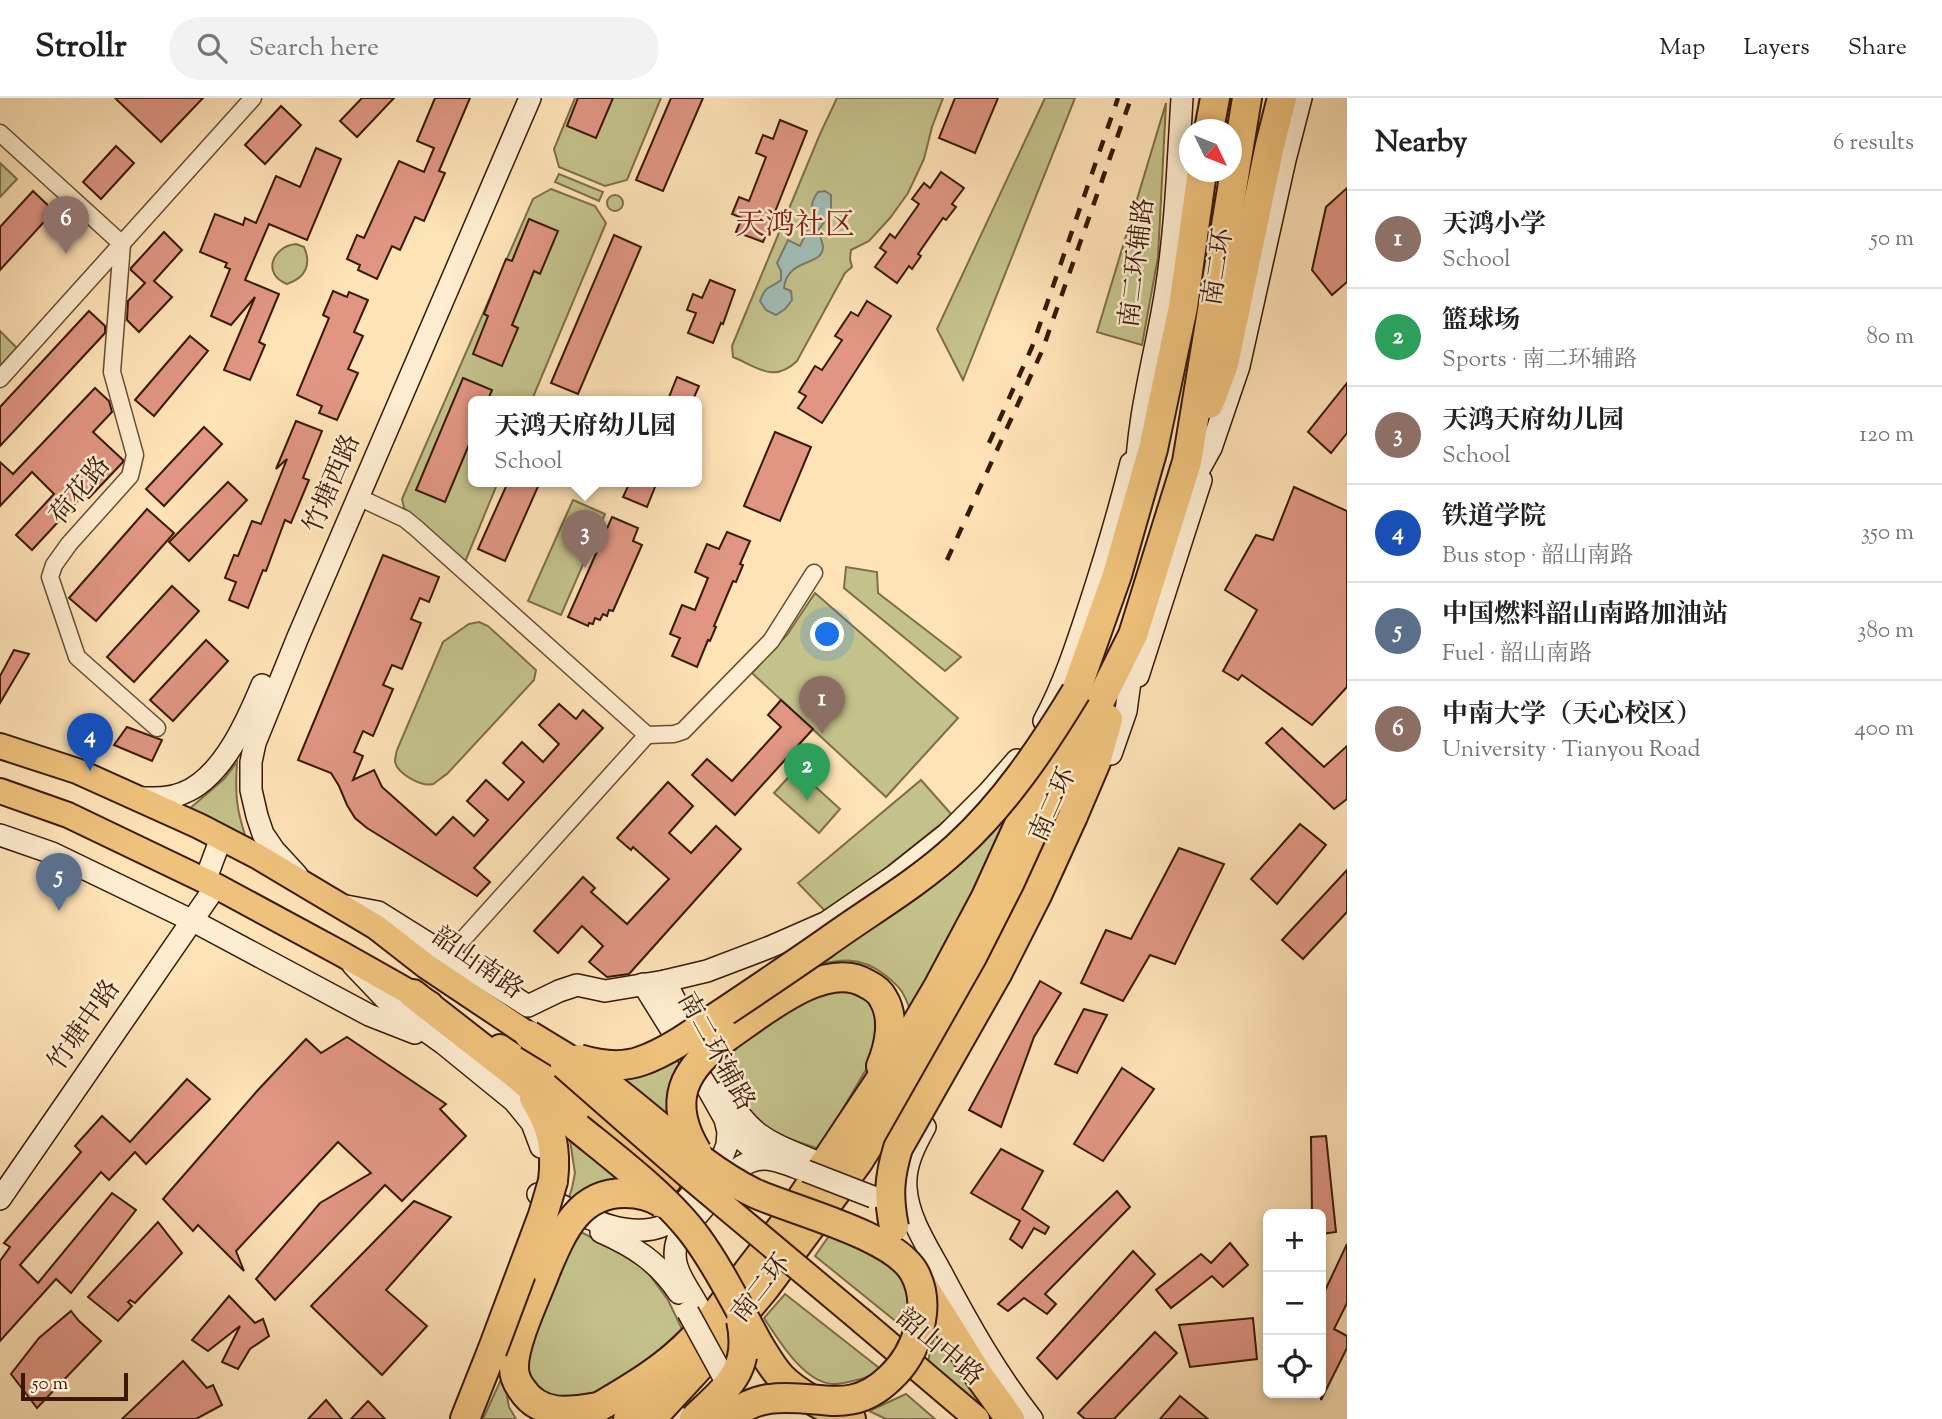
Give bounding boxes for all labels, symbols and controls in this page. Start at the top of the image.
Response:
search box [169,17,659,80]
text: Strollr [35,24,127,72]
icon: search [193,29,231,67]
text: Search here [249,30,379,67]
text: Map [1659,31,1705,65]
text: Layers [1743,31,1810,65]
text: Share [1848,31,1907,65]
north arrow [1179,119,1242,182]
text: Nearby [1375,122,1467,165]
text: 6 results [1833,127,1914,160]
pin: 6 [43,196,89,254]
street label: 南二环辅路 [1112,196,1164,330]
district label: 天鸿社区 [735,205,855,248]
text: 天鸿小学 [1442,207,1546,244]
text: 1 [1394,223,1402,256]
text: 50 m [1870,223,1914,256]
street label: 南二环 [1195,226,1243,308]
text: School [1442,244,1511,277]
text: 篮球场 [1442,303,1520,340]
text: 2 [1393,321,1403,354]
text: 80 m [1866,321,1914,354]
text: Sports · 南二环辅路 [1442,344,1637,377]
popup [468,396,702,487]
text: 天鸿天府幼儿园 [1442,403,1624,440]
text: 天鸿天府幼儿园 [494,409,676,446]
text: 3 [1393,419,1403,452]
text: 120 m [1859,419,1914,452]
street label: 竹塘西路 [296,429,370,539]
text: School [1442,440,1511,473]
text: School [494,446,563,479]
street label: 荷花路 [42,449,120,533]
text: 铁道学院 [1442,499,1546,536]
pin: 3 [562,510,608,568]
text: 4 [1392,517,1404,550]
text: 350 m [1861,517,1914,550]
text: Bus stop · 韶山南路 [1442,540,1633,573]
text: 中国燃料韶山南路加油站 [1442,597,1728,634]
text: 5 [1394,615,1402,648]
text: 380 m [1857,615,1914,648]
your location [810,617,844,651]
text: Fuel · 韶山南路 [1442,638,1592,671]
pin: 1 [799,676,845,734]
text: 中南大学（天心校区） [1442,697,1702,734]
pin: 4 [67,713,113,771]
text: 6 [1392,713,1404,746]
text: 400 m [1854,713,1914,746]
text: University · Tianyou Road [1442,734,1700,767]
pin: 2 [784,743,830,801]
street label: 南二环 [1021,762,1087,848]
pin: 5 [36,853,82,911]
street label: 韶山南路 [424,919,530,1009]
street label: 竹塘中路 [40,973,130,1079]
street label: 南二环辅路 [667,986,763,1118]
map controls [1263,1209,1326,1398]
button: + [1263,1209,1326,1272]
street label: 南二环 [723,1247,801,1331]
button: − [1263,1272,1326,1335]
street label: 韶山中路 [887,1300,991,1396]
button: locate [1263,1335,1326,1398]
scale bar [21,1370,128,1402]
text: 50 m [32,1371,68,1398]

